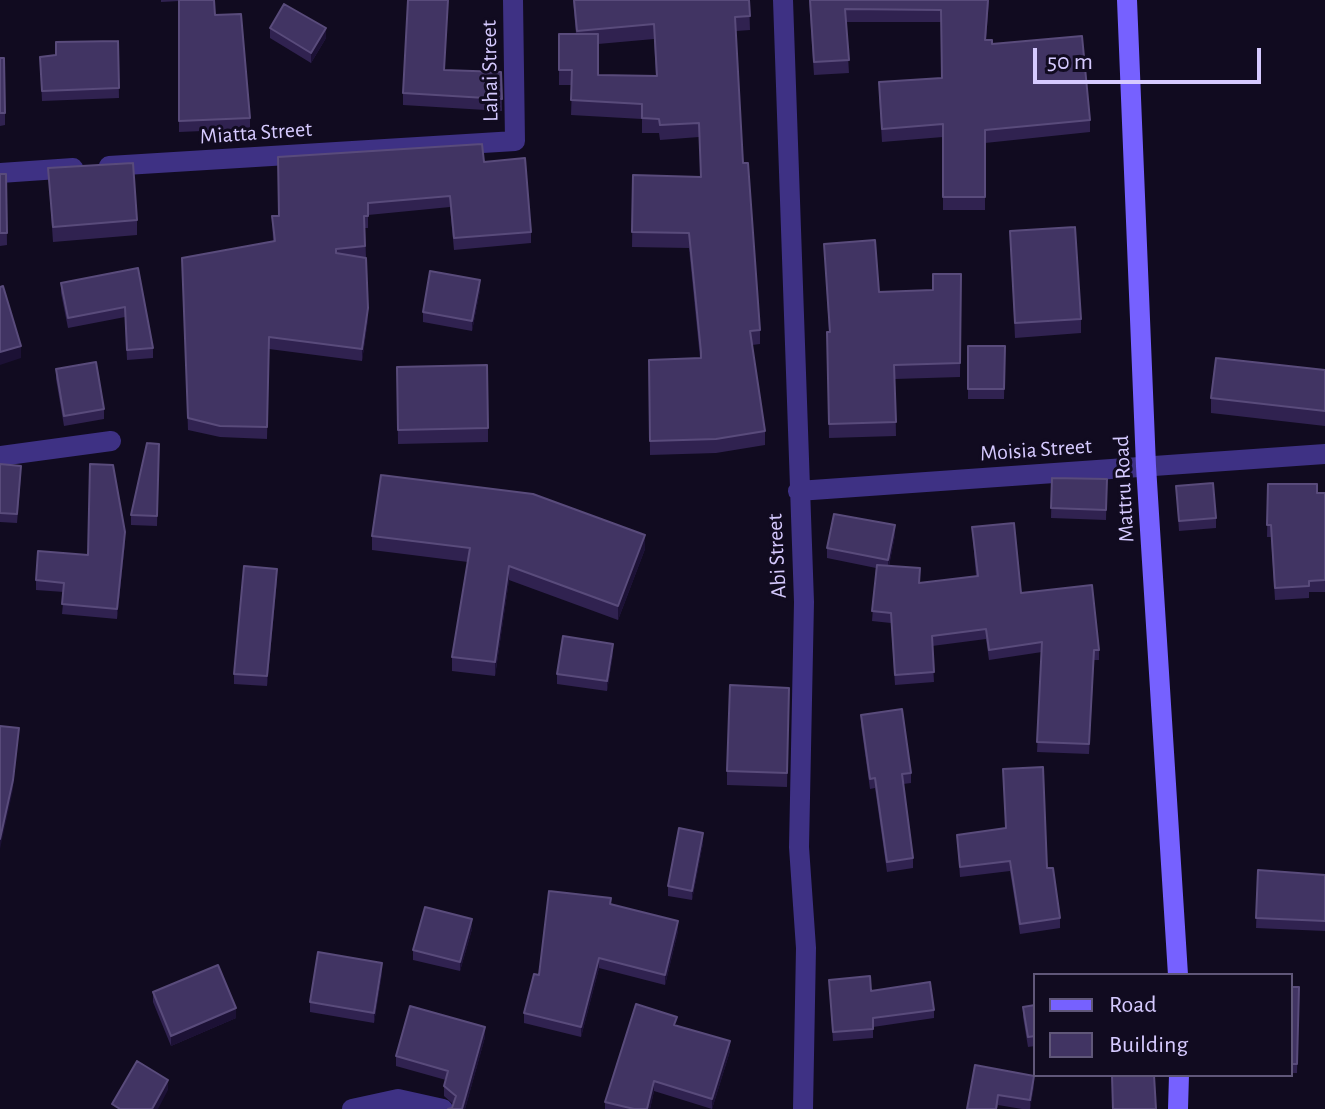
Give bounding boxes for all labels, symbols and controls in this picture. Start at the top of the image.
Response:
street label: Lahai Street [476,20,504,122]
scale bar [1037,32,1265,82]
text: 50 m [1047,50,1093,74]
street label: Miatta Street [199,116,313,150]
street label: Moisia Street [979,433,1093,467]
street label: Mattru Road [1108,435,1140,543]
street label: Abi Street [762,513,792,599]
legend [1033,973,1293,1077]
text: Road [1109,993,1157,1017]
text: Building [1109,1033,1188,1057]

